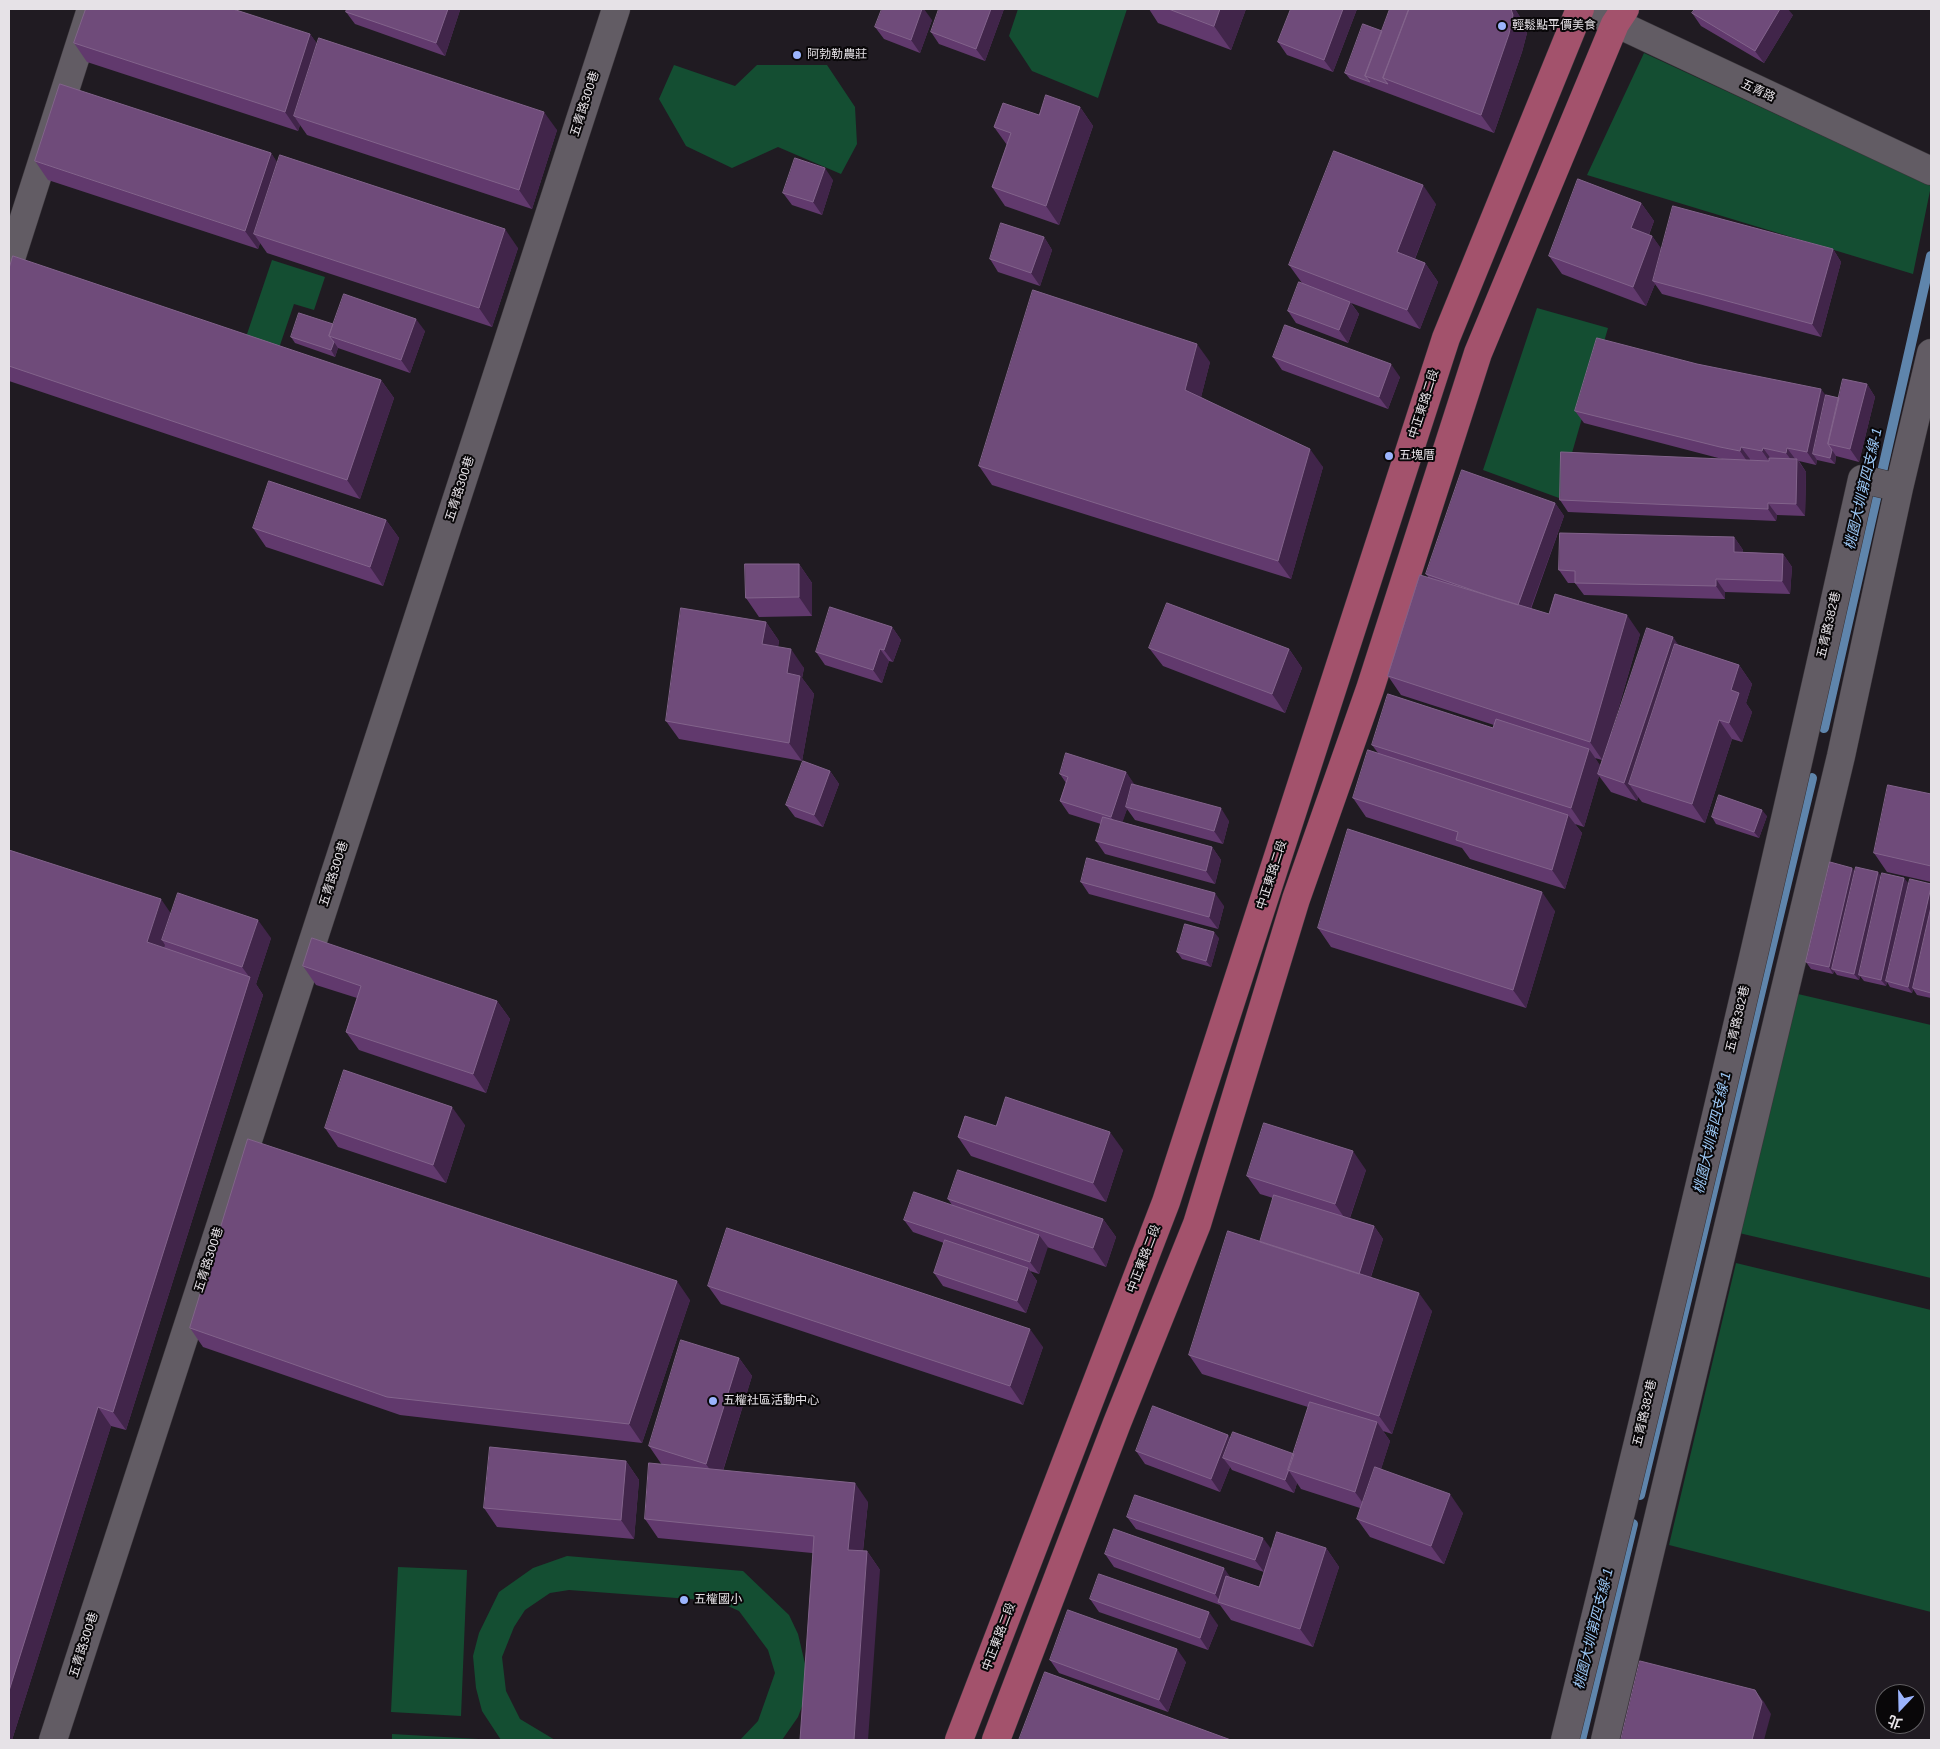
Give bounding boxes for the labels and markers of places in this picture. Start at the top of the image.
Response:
place label: 輕鬆點平價美食 [1512,19,1596,33]
marker: 輕鬆點平價美食 [1496,20,1508,32]
place label: 阿勃勒農莊 [807,48,867,62]
marker: 阿勃勒農莊 [791,49,803,61]
place label: 五塊厝 [1399,449,1435,463]
marker: 五塊厝 [1383,450,1395,462]
place label: 五權社區活動中心 [723,1394,819,1408]
marker: 五權社區活動中心 [707,1395,719,1407]
place label: 五權國小 [694,1593,742,1607]
marker: 五權國小 [678,1594,690,1606]

